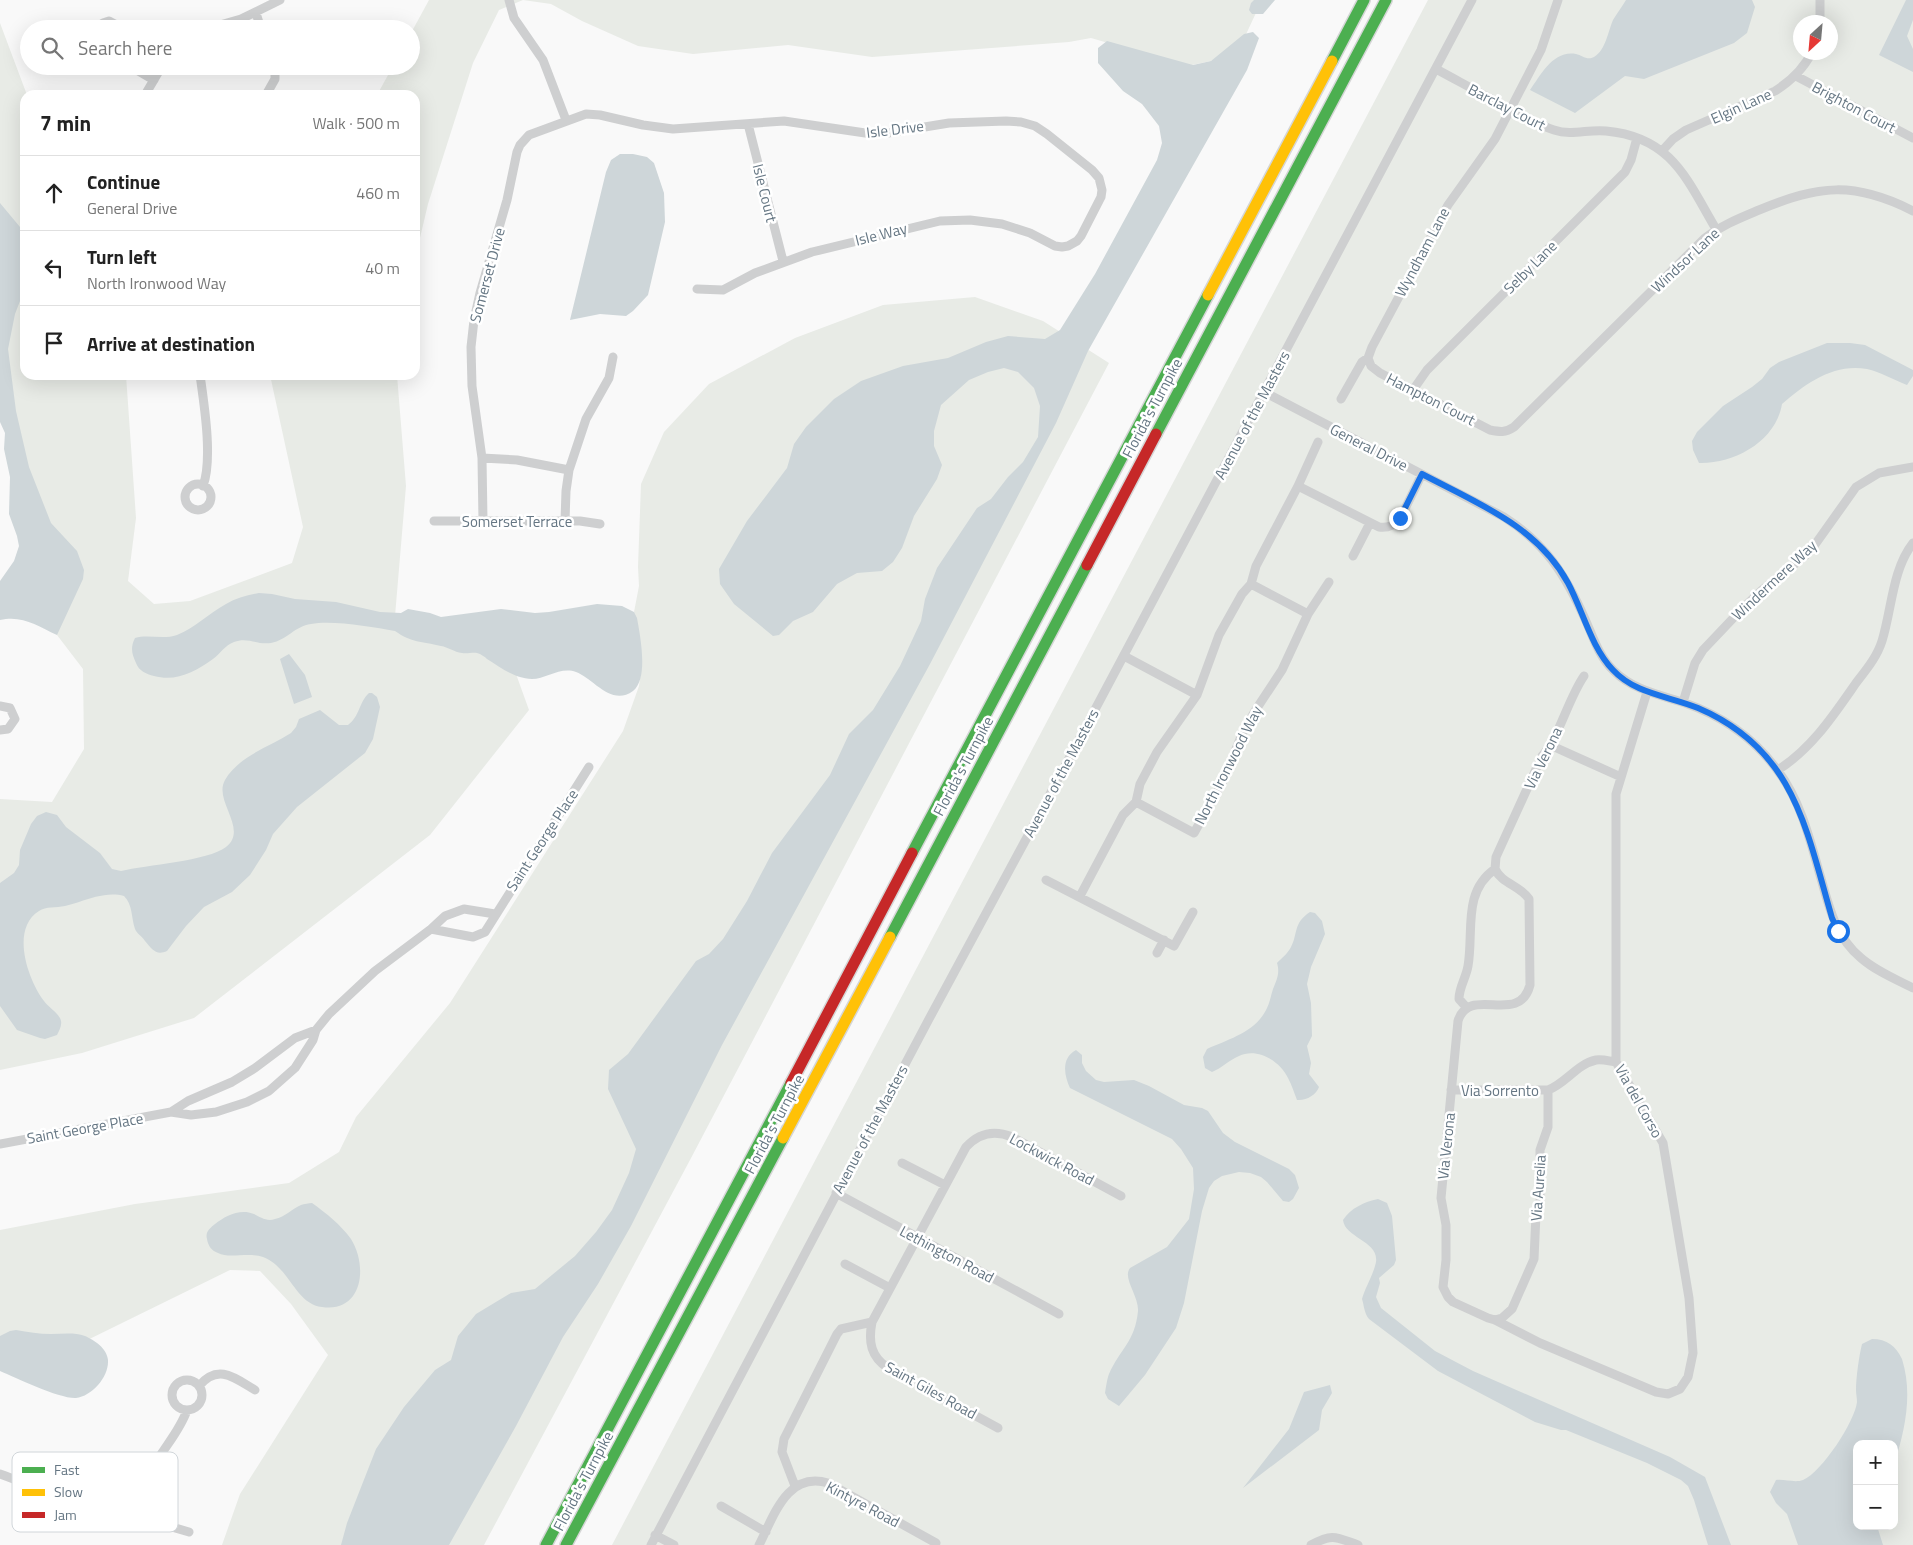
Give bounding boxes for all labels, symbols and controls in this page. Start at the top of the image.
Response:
north arrow [1793,15,1838,60]
search box [20,20,420,75]
text: Search here [78,33,172,62]
icon: search [38,34,66,62]
street label: Brighton Court [1808,75,1901,139]
street label: Barclay Court [1464,78,1550,137]
street label: Elgin Lane [1707,82,1775,130]
text: 7 min [40,107,91,139]
text: Walk · 500 m [312,111,400,135]
street label: Isle Drive [865,114,925,144]
street label: Isle Court [747,161,784,225]
text: Continue [87,167,160,196]
icon: ahead [40,179,68,207]
text: 460 m [356,181,400,205]
text: General Drive [87,196,177,220]
street label: Wyndham Lane [1389,203,1455,301]
street label: Isle Way [853,216,909,252]
street label: Windsor Lane [1646,222,1724,298]
street label: Somerset Drive [463,225,511,325]
street label: Selby Lane [1498,235,1562,299]
text: Turn left [87,242,157,271]
icon: left [40,254,68,282]
text: 40 m [365,256,400,280]
text: North Ironwood Way [87,271,226,295]
icon: arrive [40,329,68,357]
text: Arrive at destination [87,329,255,358]
street label: Avenue of the Masters [1208,347,1296,483]
street label: Florida's Turnpike [1116,354,1188,462]
street label: Hampton Court [1383,367,1480,432]
street label: General Drive [1326,418,1412,476]
route end [1389,507,1412,530]
street label: Somerset Terrace [462,510,572,533]
street label: Windermere Way [1726,534,1822,626]
street label: North Ironwood Way [1188,702,1268,828]
street label: Avenue of the Masters [1017,705,1105,841]
street label: Florida's Turnpike [927,712,999,820]
street label: Via Verona [1518,722,1568,793]
street label: Saint George Place [500,784,584,896]
route start [1827,920,1850,943]
street label: Via del Corso [1609,1060,1669,1142]
street label: Avenue of the Masters [826,1061,914,1197]
street label: Florida's Turnpike [738,1070,810,1178]
street label: Via Sorrento [1461,1079,1539,1102]
street label: Saint George Place [25,1106,145,1150]
street label: Via Verona [1431,1111,1461,1181]
street label: Lockwick Road [1006,1127,1098,1191]
street label: Via Aurelia [1524,1153,1552,1222]
street label: Lethington Road [896,1219,998,1289]
street label: Saint Giles Road [881,1355,981,1425]
street label: Florida's Turnpike [547,1427,619,1535]
map controls [1853,1440,1898,1530]
button: + [1853,1440,1898,1485]
legend [12,1452,178,1532]
text: Fast [54,1459,79,1480]
street label: Kintyre Road [822,1475,904,1533]
text: Slow [54,1481,83,1502]
button: − [1853,1485,1898,1530]
text: Jam [54,1504,77,1525]

